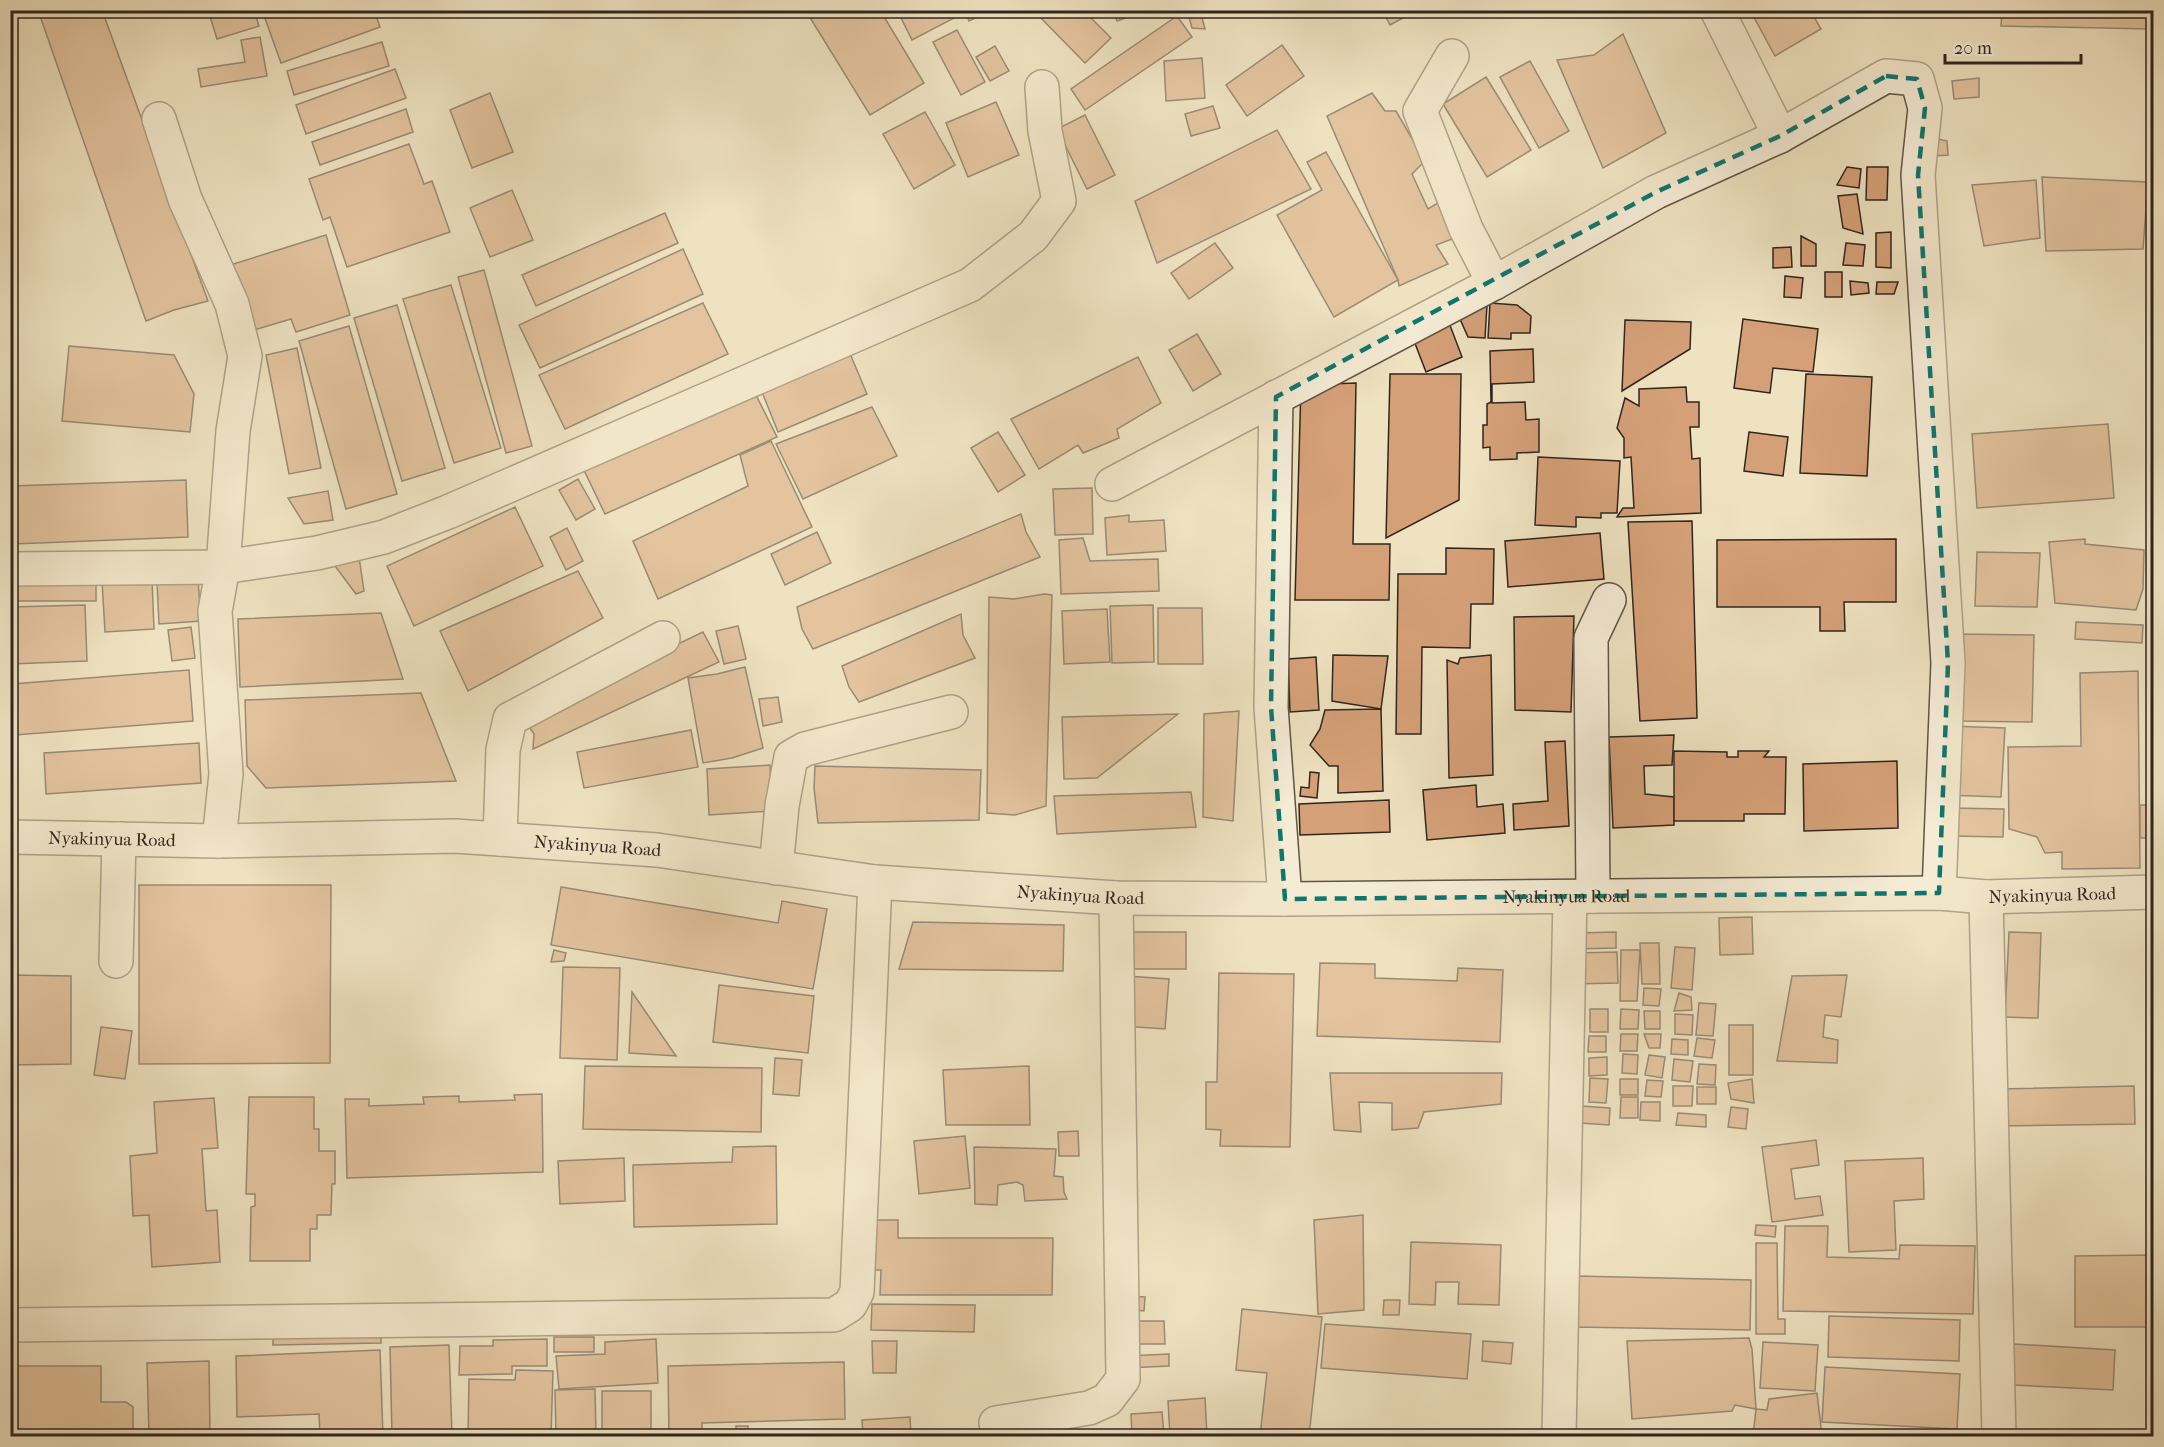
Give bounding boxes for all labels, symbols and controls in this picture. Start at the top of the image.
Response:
scale bar [1945,27,2082,65]
text: 20 m [1954,38,1992,59]
street label: Nyakinyua Road [48,828,176,851]
street label: Nyakinyua Road [533,831,662,861]
street label: Nyakinyua Road [1016,881,1145,909]
street label: Nyakinyua Road [1988,883,2117,908]
street label: Nyakinyua Road [1503,886,1631,908]

